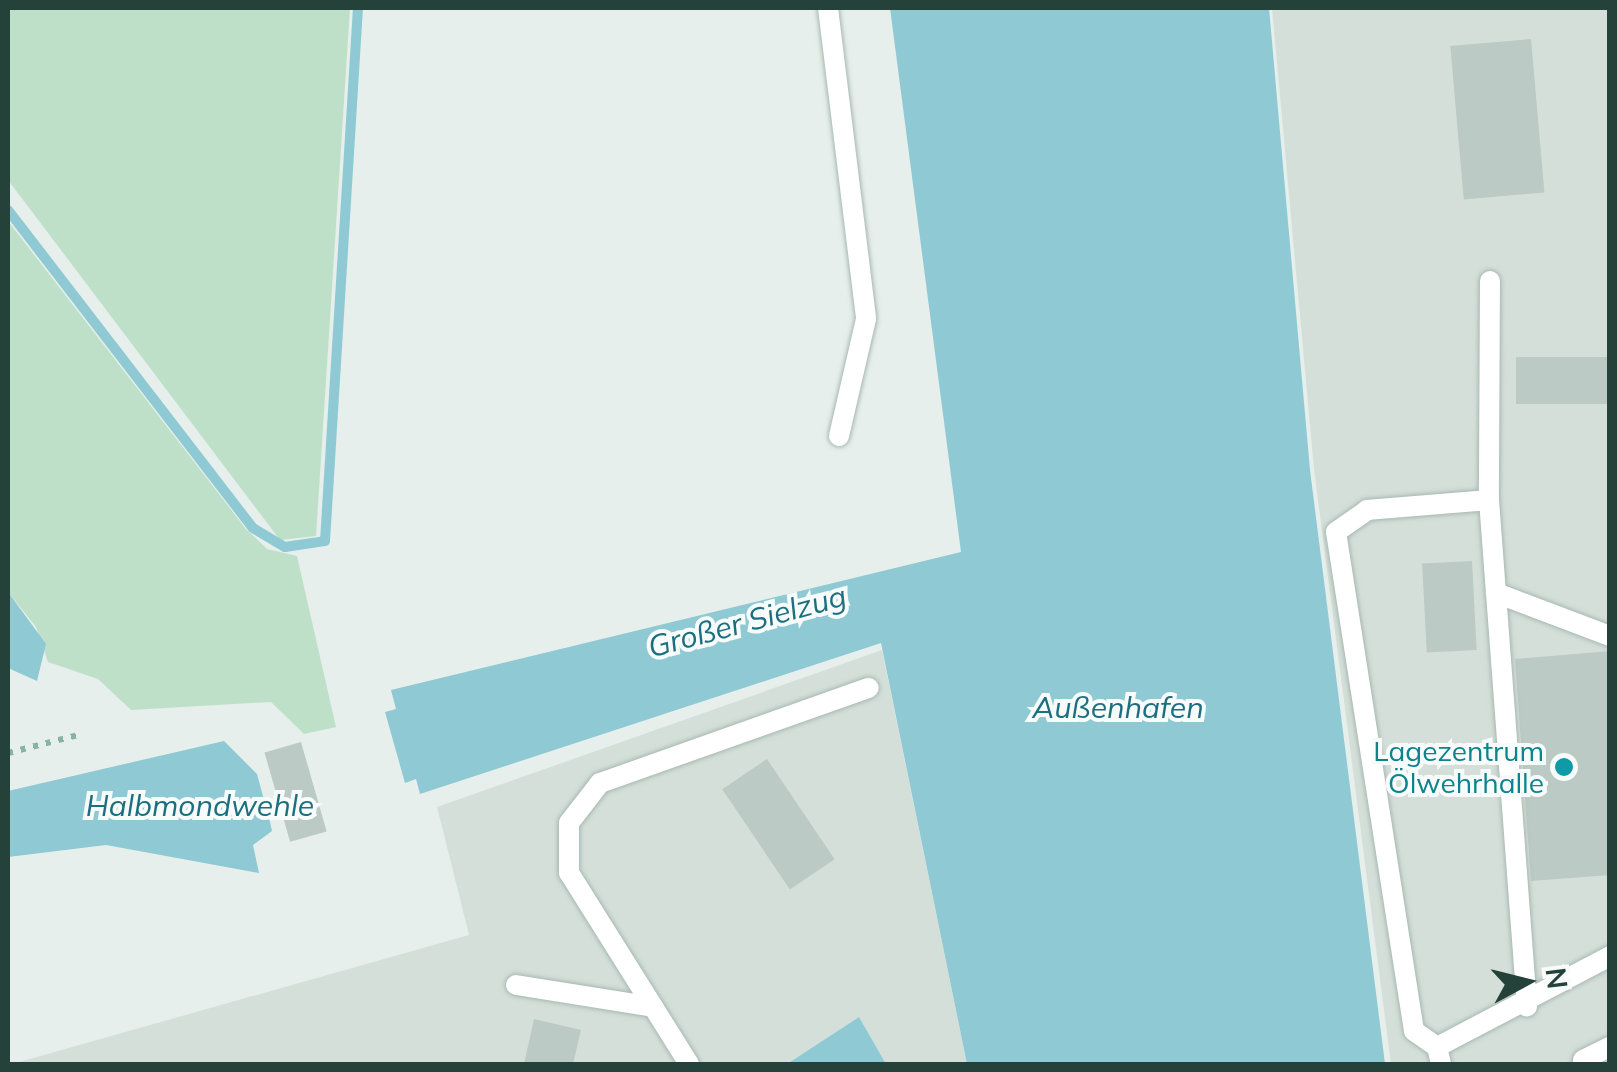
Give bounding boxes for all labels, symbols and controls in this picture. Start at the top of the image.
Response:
water label: Großer Sielzug [644,577,850,665]
water label: Außenhafen [1032,689,1204,725]
place label: Lagezentrum Ölwehrhalle [1373,734,1544,800]
marker: Lagezentrum Ölwehrhalle [1553,756,1575,778]
water label: Halbmondwehle [86,787,314,823]
north arrow [1477,932,1577,1032]
text: N [1539,966,1576,991]

